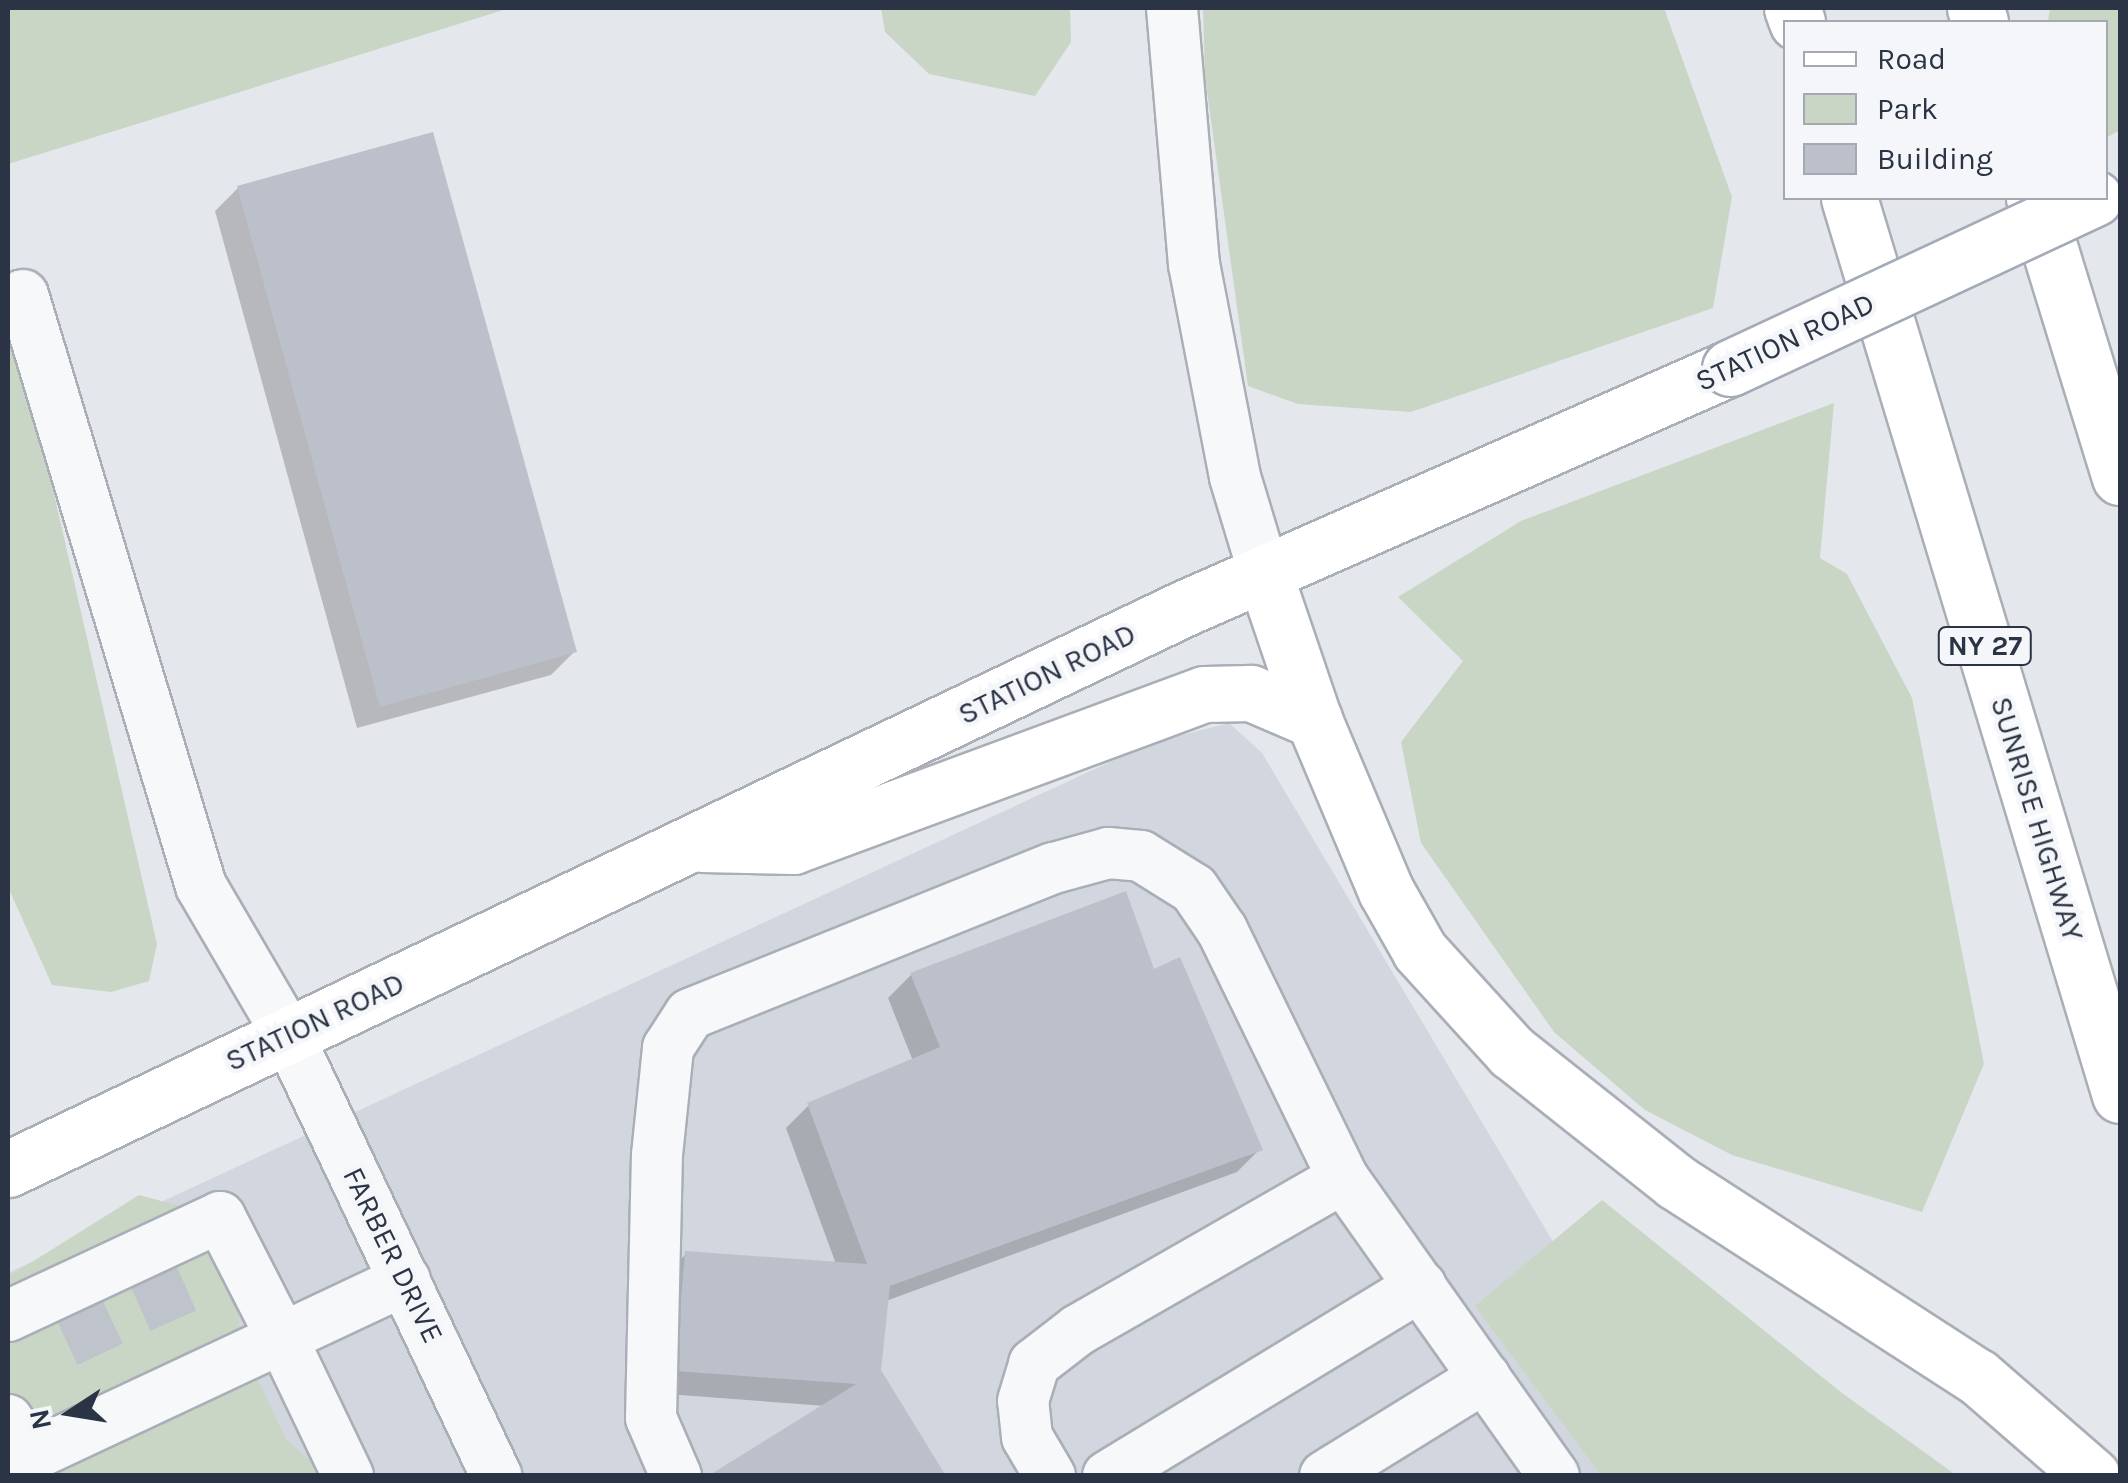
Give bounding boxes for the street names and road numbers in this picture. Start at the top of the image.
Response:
street label: STATION ROAD [1690,285,1880,399]
street label: STATION ROAD [952,615,1142,733]
road number: NY 27 [1938,623,2032,669]
street label: SUNRISE HIGHWAY [1983,692,2091,946]
street label: STATION ROAD [220,965,410,1079]
street label: FARBER DRIVE [335,1161,451,1349]

